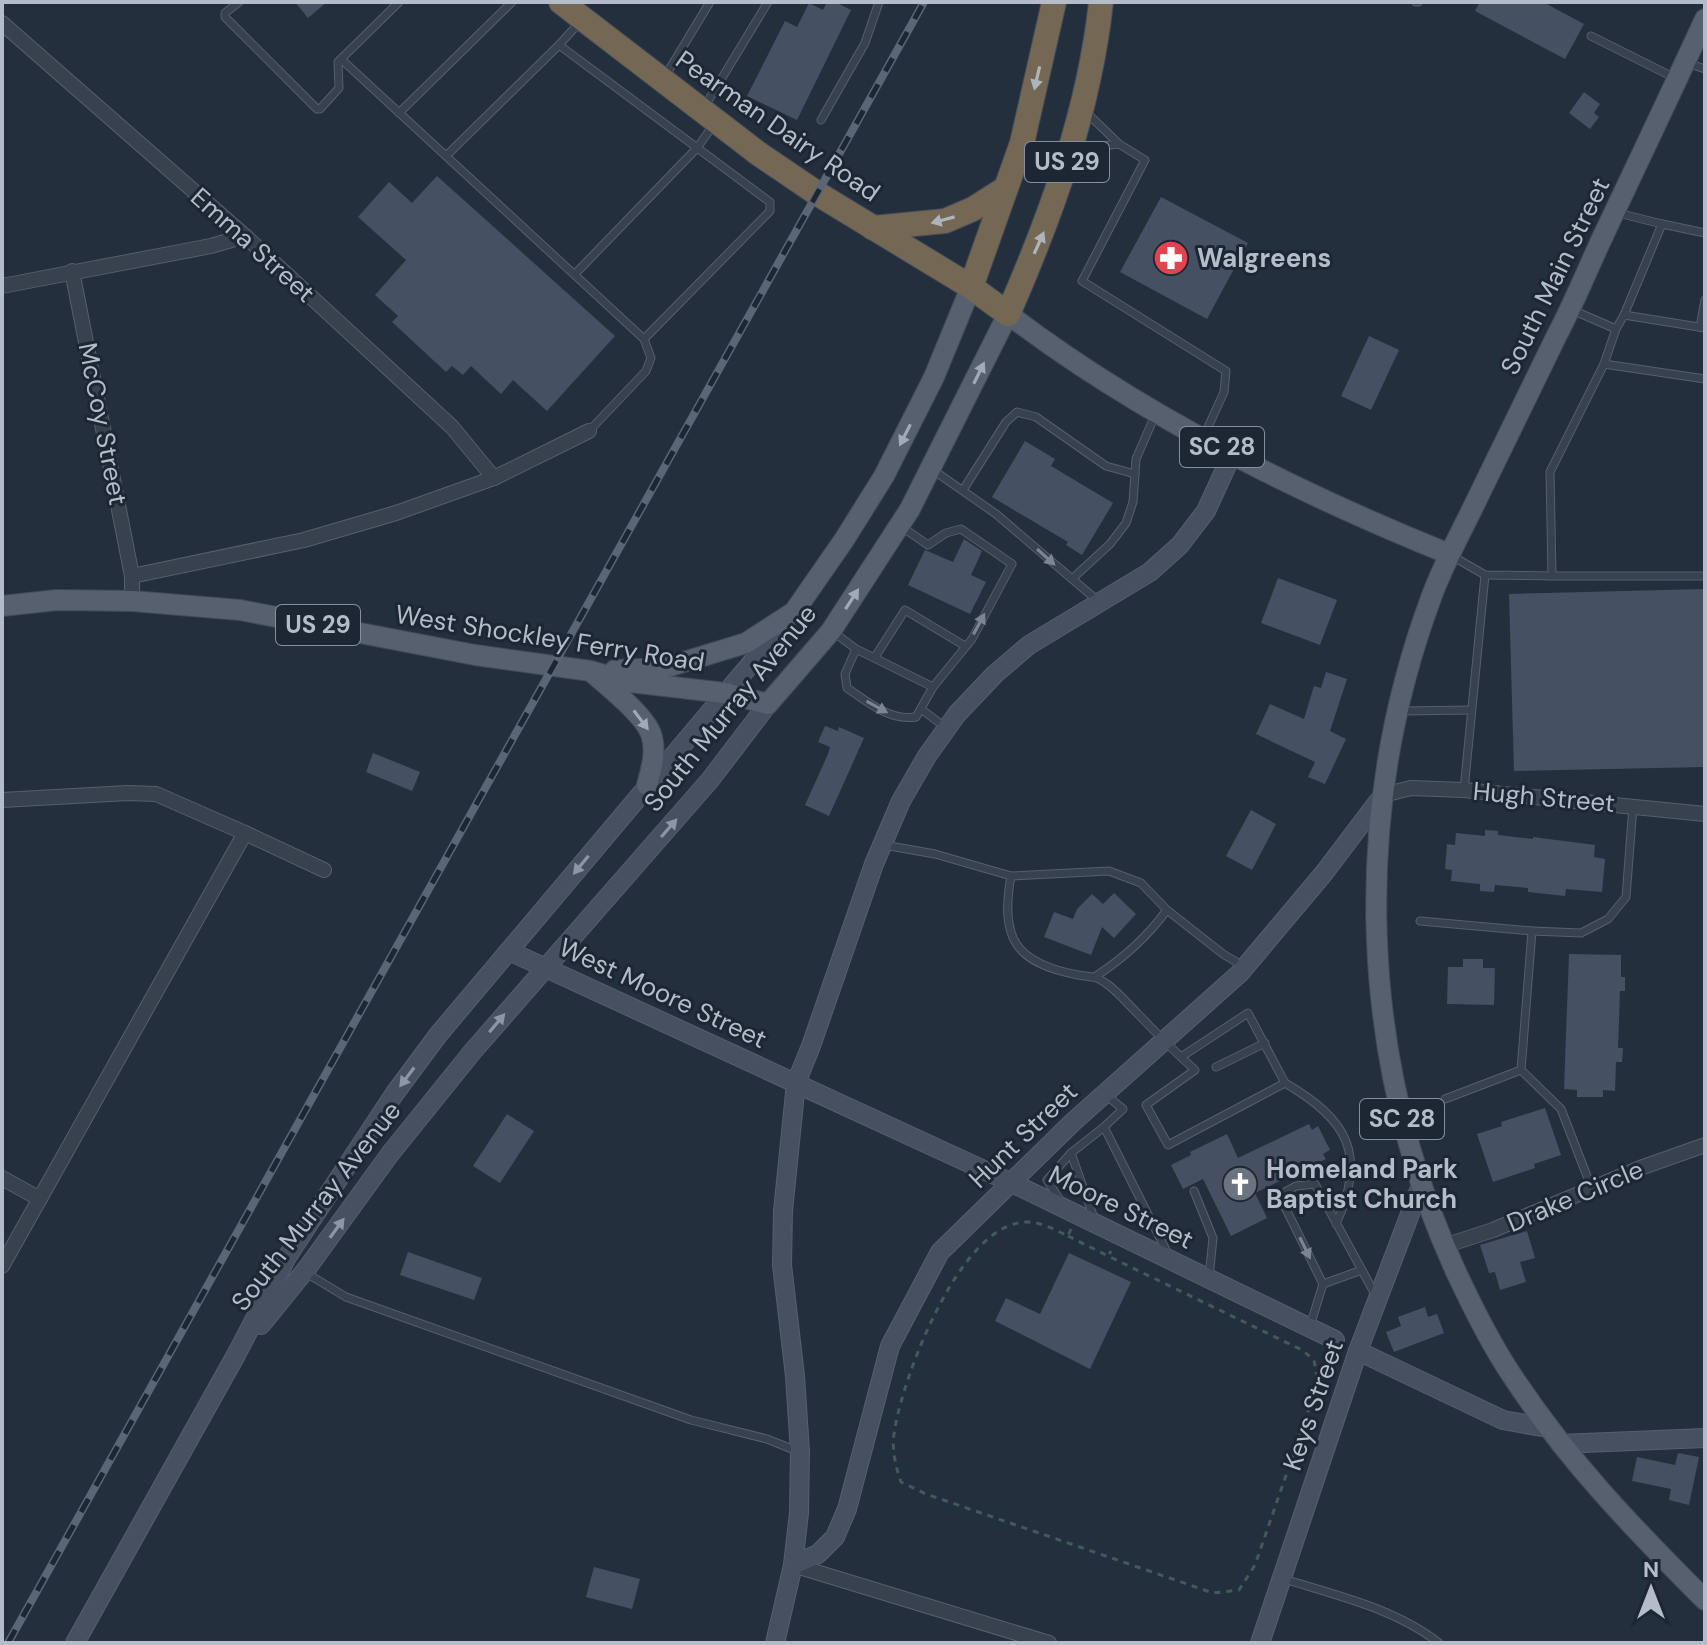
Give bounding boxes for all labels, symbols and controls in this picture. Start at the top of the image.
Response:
street label: Pearman Dairy Road [669,43,887,209]
one-way arrow [1031,66,1043,91]
road number: US 29 [1025,142,1109,182]
street label: South Main Street [1493,172,1617,380]
street label: Emma Street [184,180,322,310]
one-way arrow [931,214,956,226]
one-way arrow [1033,231,1046,255]
pharmacy icon: Walgreens [1152,239,1190,277]
place label: Walgreens [1197,241,1331,275]
street label: McCoy Street [71,340,135,508]
one-way arrow [972,362,986,385]
one-way arrow [898,424,912,446]
road number: SC 28 [1180,427,1264,467]
one-way arrow [1036,547,1055,565]
one-way arrow [844,588,858,610]
street label: West Shockley Ferry Road [393,597,707,679]
street label: South Murray Avenue [636,597,824,819]
road number: US 29 [276,605,360,645]
one-way arrow [973,613,986,636]
one-way arrow [866,700,888,714]
one-way arrow [632,710,648,730]
street label: Hugh Street [1471,774,1617,820]
one-way arrow [660,819,677,839]
one-way arrow [574,855,590,875]
street label: West Moore Street [554,930,772,1056]
one-way arrow [488,1013,505,1033]
one-way arrow [399,1067,415,1087]
street label: Hunt Street [961,1075,1085,1195]
street label: South Murray Avenue [224,1094,408,1318]
road number: SC 28 [1360,1099,1444,1139]
place label: Homeland Park Baptist Church [1266,1152,1458,1216]
street label: Drake Circle [1502,1152,1648,1240]
street label: Moore Street [1043,1157,1199,1257]
church icon: Homeland Park Baptist Church [1221,1165,1259,1203]
one-way arrow [328,1217,344,1238]
one-way arrow [1298,1236,1312,1259]
street label: Keys Street [1275,1335,1351,1475]
north arrow [1611,1549,1691,1629]
text: N [1643,1555,1659,1584]

